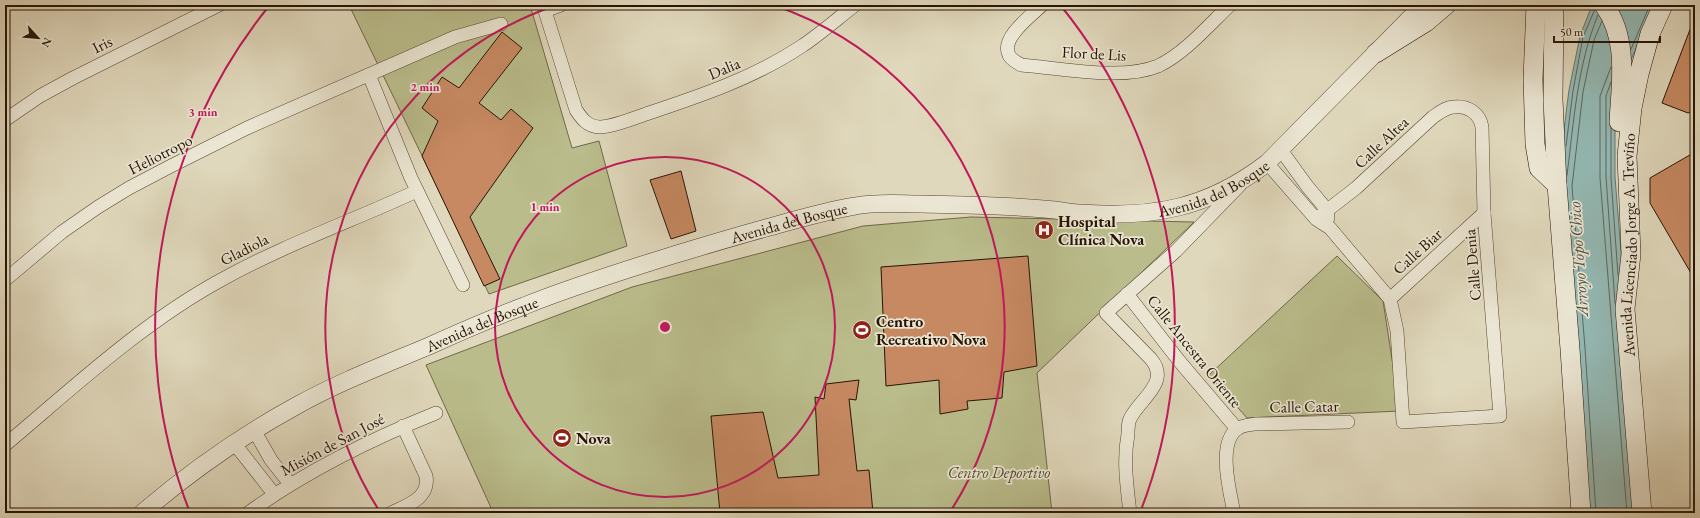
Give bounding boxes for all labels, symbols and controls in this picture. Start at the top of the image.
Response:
north arrow [18,18,58,58]
scale bar [1554,18,1660,44]
text: 50 m [1560,24,1584,40]
street label: Iris [89,31,116,58]
text: N [39,35,55,50]
street label: Flor de Lis [1061,41,1127,66]
street label: Dalia [705,52,744,84]
text: 2 min [410,79,440,95]
text: 3 min [188,104,218,120]
street label: Calle Altea [1350,111,1414,173]
street label: Heliotropo [125,129,196,180]
street label: Avenida Licenciado Jorge A. Treviño [1615,132,1642,359]
street label: Avenida del Bosque [1156,155,1273,222]
street label: Avenida del Bosque [727,198,849,249]
text: 1 min [530,199,560,215]
water label: Arroyo Topo Chico [1563,200,1593,319]
place label: Hospital Clínica Nova [1058,211,1145,250]
hospital icon: Hospital Clínica Nova [1033,219,1055,241]
street label: Calle Biar [1388,223,1447,279]
street label: Gladiola [216,228,273,271]
street label: Calle Denia [1459,228,1486,302]
street label: Calle Ancestra Oriente [1143,291,1247,412]
street label: Avenida del Bosque [421,292,541,358]
place label: Centro Recreativo Nova [876,311,987,350]
sports icon: Centro Recreativo Nova [851,319,873,341]
centre of rings [658,320,672,334]
street label: Calle Catar [1269,395,1340,418]
street label: Misión de San José [277,408,388,481]
sports icon: Nova [551,427,573,449]
place label: Nova [576,428,612,449]
park label: Centro Deportivo [948,462,1050,483]

